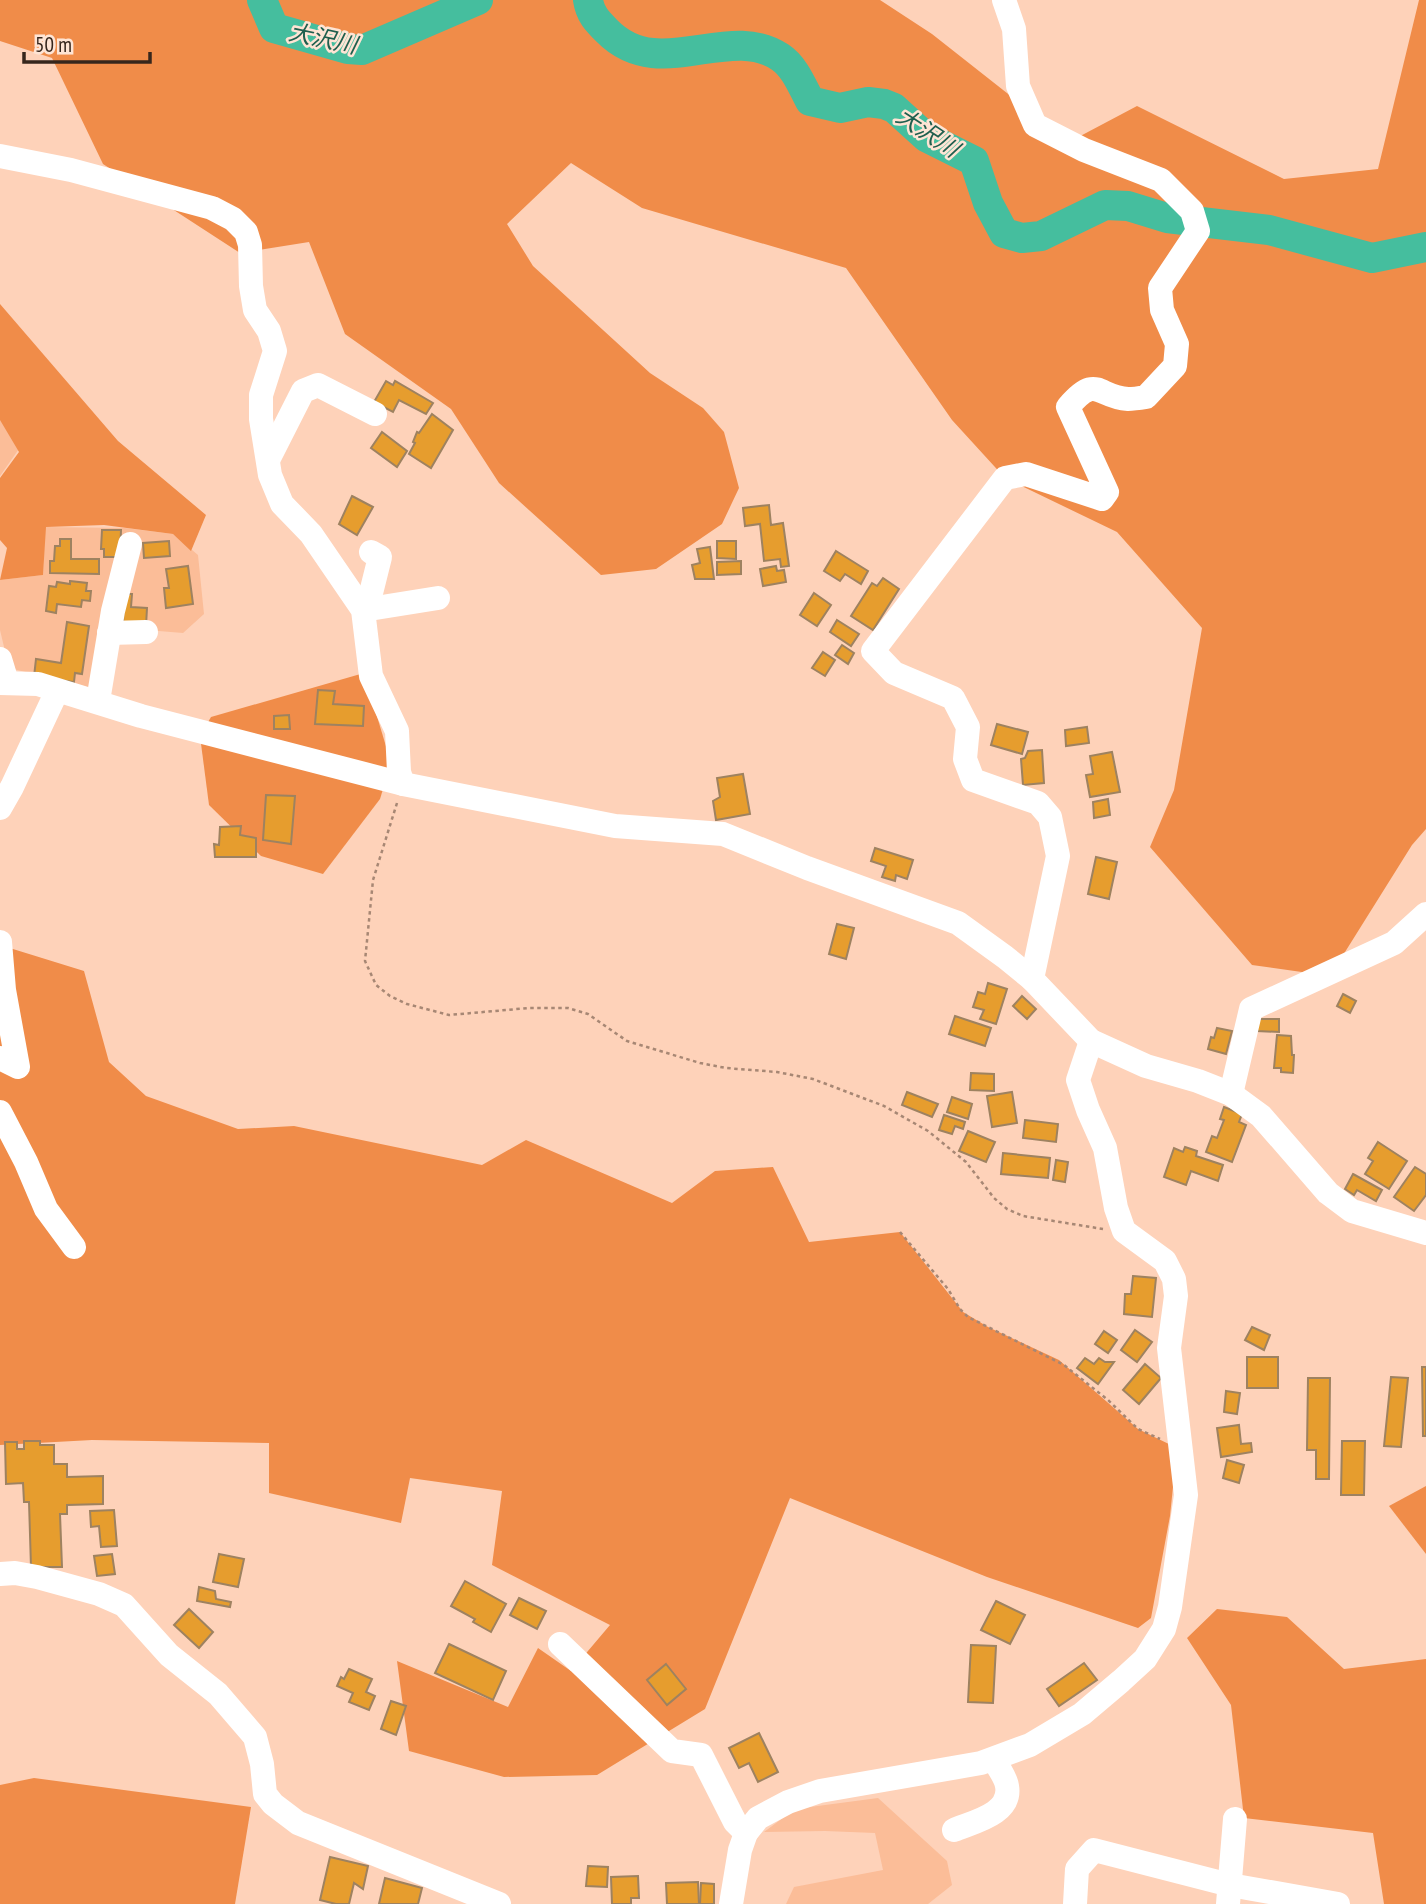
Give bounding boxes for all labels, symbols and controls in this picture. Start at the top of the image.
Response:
water label: 大沢川 [286,17,363,60]
scale bar [24,21,150,65]
text: 50 m [35,31,72,58]
water label: 大沢川 [891,101,967,165]

